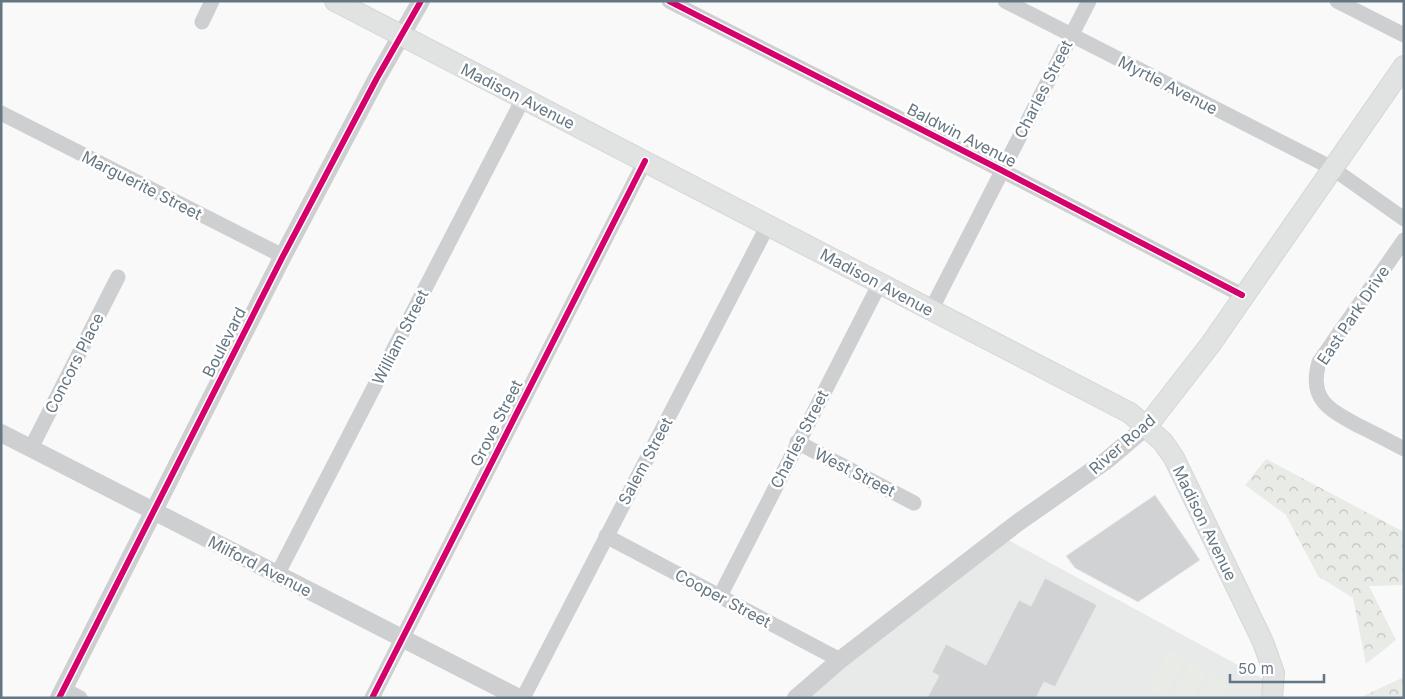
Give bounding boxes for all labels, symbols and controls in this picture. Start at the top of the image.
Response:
street label: Charles Street [1010,36,1076,142]
street label: Myrtle Avenue [1115,51,1221,119]
street label: Madison Avenue [458,59,578,133]
street label: Baldwin Avenue [904,99,1020,171]
street label: Marguerite Street [79,146,205,224]
street label: Madison Avenue [817,244,937,320]
street label: East Park Drive [1312,262,1394,368]
street label: William Street [368,286,432,388]
street label: Boulevard [198,304,250,380]
street label: Concors Place [40,309,108,417]
street label: Grove Street [466,376,526,470]
street label: Charles Street [766,386,832,492]
street label: River Road [1085,410,1159,478]
street label: Salem Street [614,414,676,508]
street label: West Street [811,443,899,501]
street label: Madison Avenue [1169,462,1241,584]
street label: Milford Avenue [205,531,315,601]
street label: Cooper Street [672,564,774,632]
scale bar [1230,652,1324,684]
text: 50 m [1238,659,1274,678]

